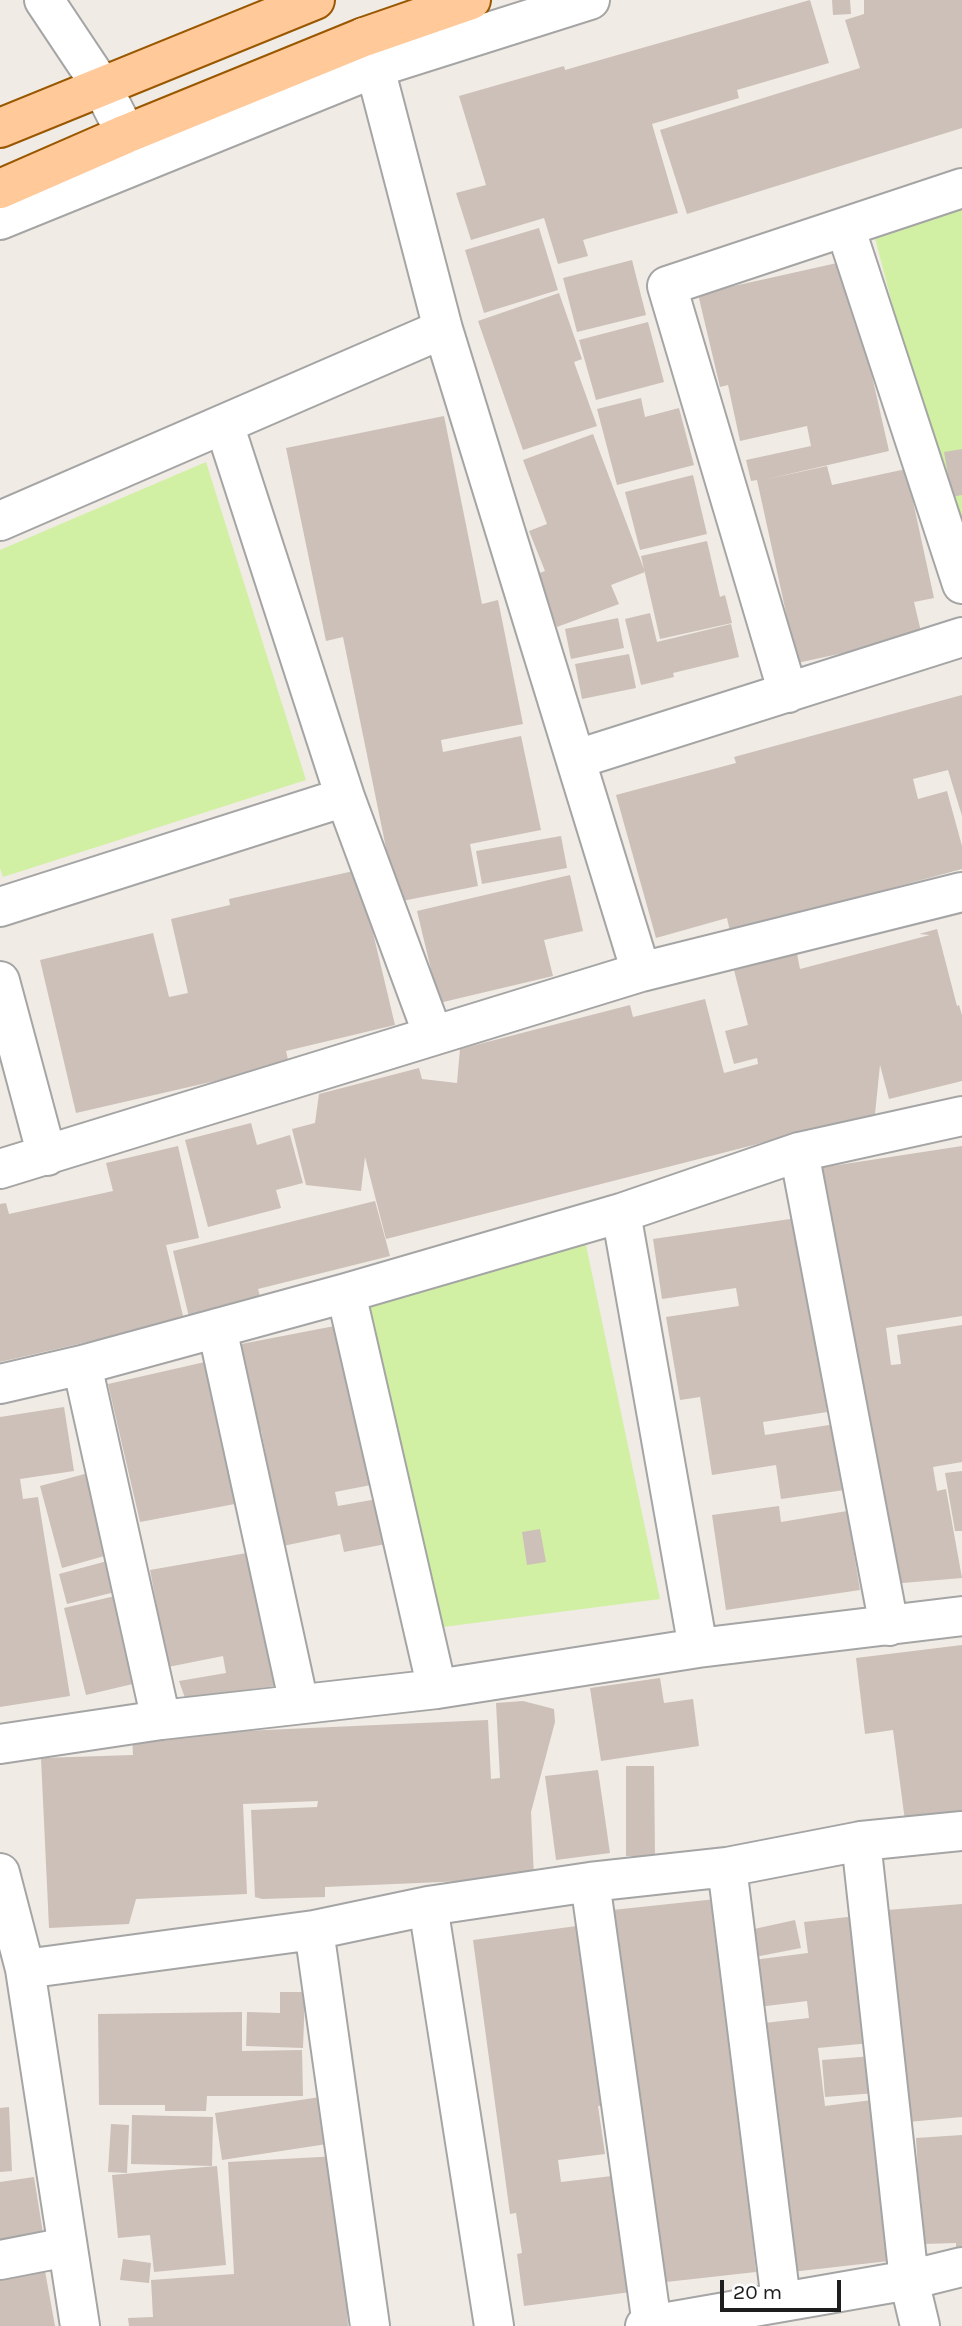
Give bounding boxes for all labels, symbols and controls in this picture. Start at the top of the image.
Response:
scale bar [724,2266,845,2310]
text: 20 m [733,2280,782,2304]

